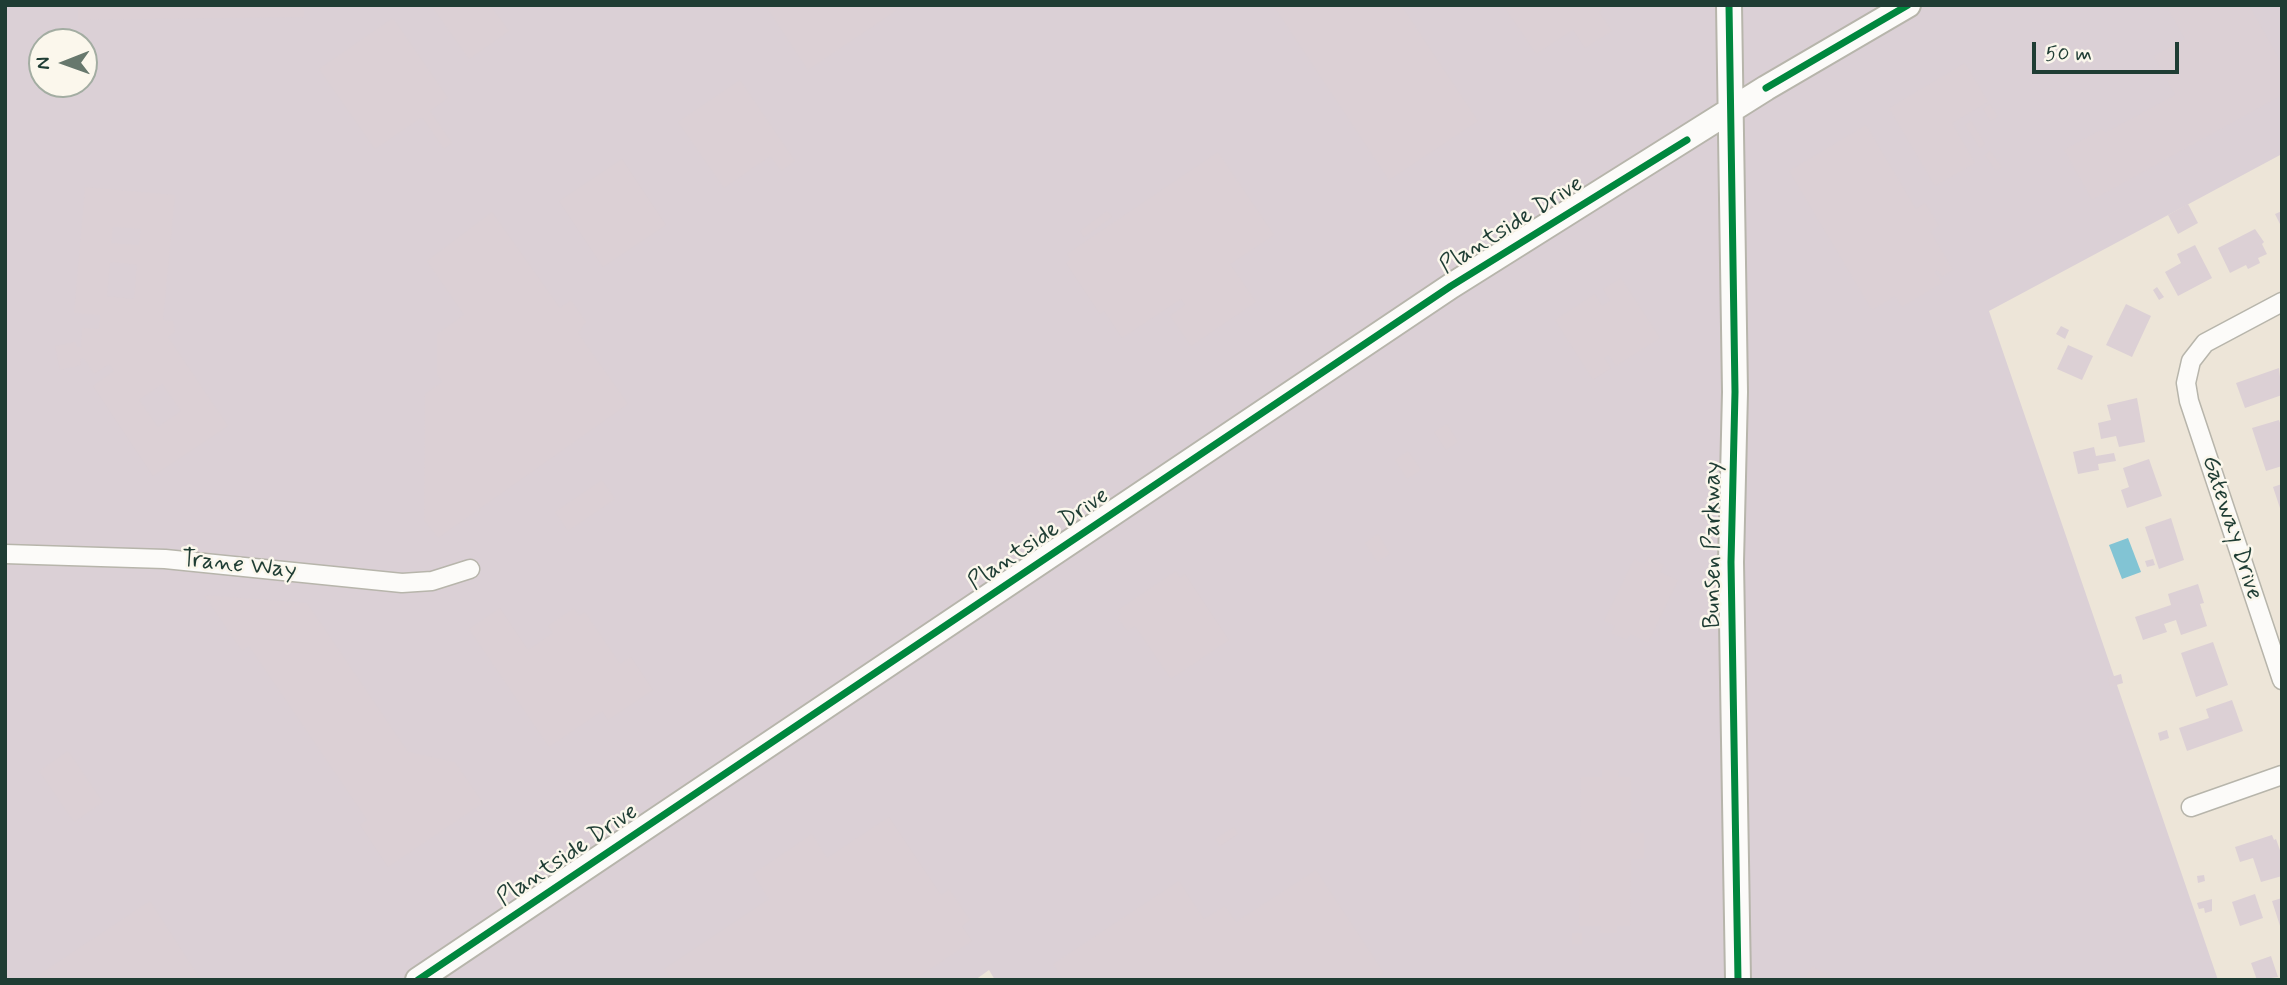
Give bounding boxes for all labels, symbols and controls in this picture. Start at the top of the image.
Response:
north arrow [28,28,98,98]
scale bar [2035,28,2182,72]
text: 50 m [2045,40,2092,68]
text: N [31,57,56,70]
street label: Plantside Drive [1435,170,1589,282]
street label: Gateway Drive [2194,452,2268,604]
street label: Bunsen Parkway [1700,461,1728,629]
street label: Plantside Drive [963,482,1115,598]
street label: Trane Way [180,546,298,586]
street label: Plantside Drive [492,798,644,914]

